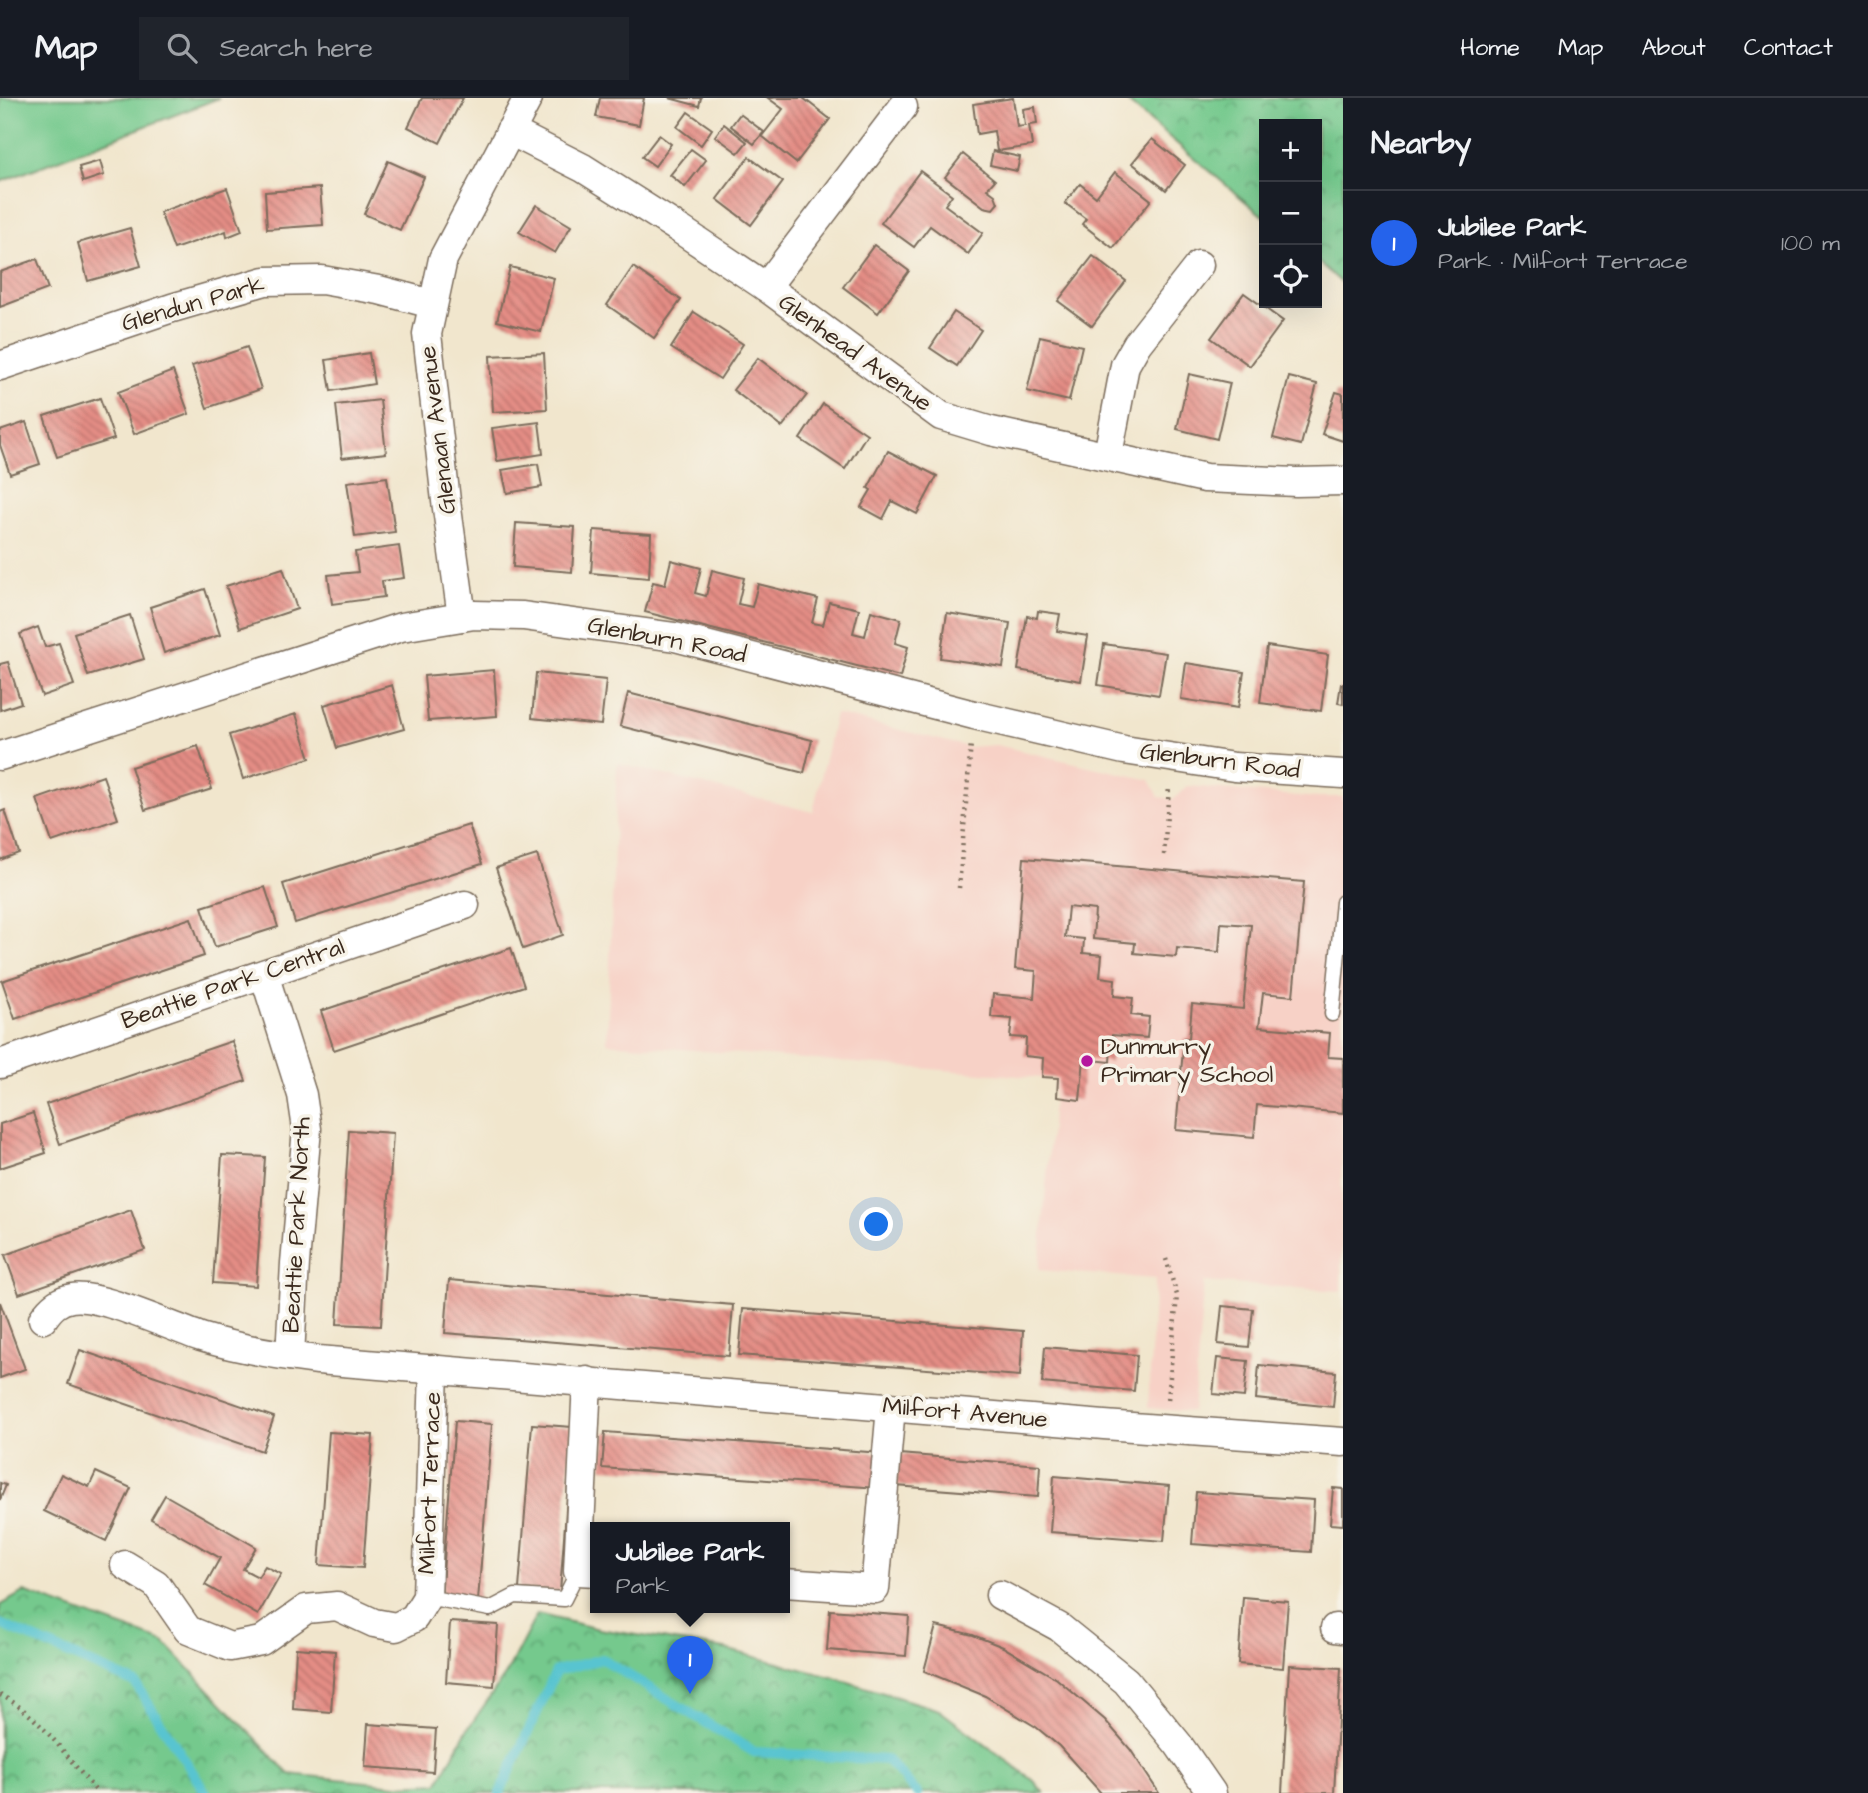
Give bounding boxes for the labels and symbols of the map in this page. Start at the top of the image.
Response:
street label: Glendun Park [118,267,269,341]
street label: Glenhead Avenue [771,286,939,420]
street label: Glenaan Avenue [411,344,465,516]
street label: Glenburn Road [585,608,749,672]
street label: Glenburn Road [1138,734,1302,788]
street label: Beattie Park Central [117,930,349,1038]
place label: Dunmurry Primary School [1101,1030,1273,1093]
marker: Dunmurry Primary School [1079,1053,1095,1069]
street label: Beattie Park North [274,1116,320,1334]
your location [859,1207,893,1241]
street label: Milfort Avenue [881,1389,1049,1437]
street label: Milfort Terrace [410,1391,450,1575]
pin: 1 [667,1636,713,1694]

